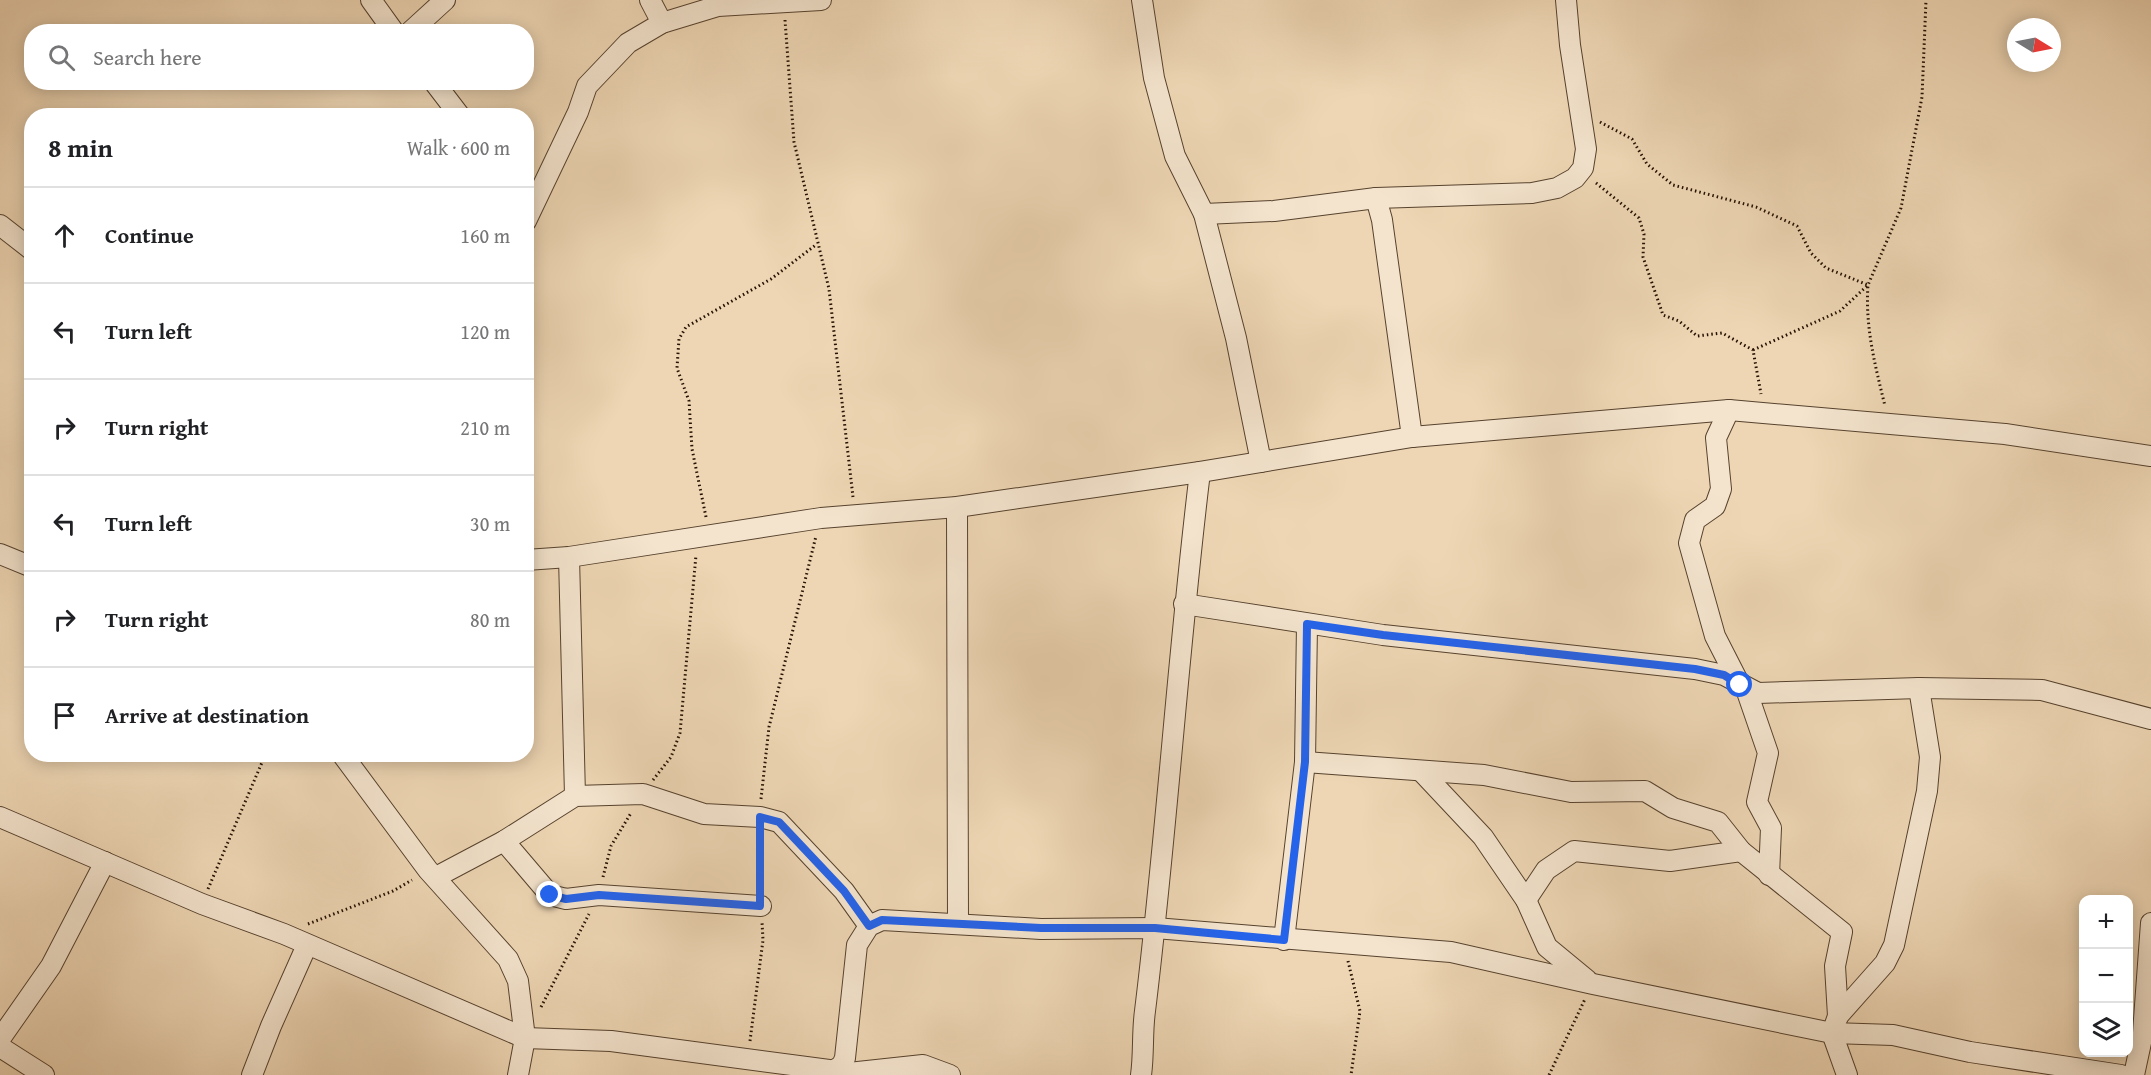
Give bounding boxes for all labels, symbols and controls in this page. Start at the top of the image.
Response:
north arrow [2007,18,2061,72]
search box [24,24,534,90]
icon: search [45,41,78,74]
text: Search here [93,41,202,73]
text: 8 min [48,128,113,167]
text: Walk · 600 m [407,133,510,162]
icon: ahead [48,219,81,252]
text: Continue [105,219,194,251]
text: 160 m [460,221,510,250]
icon: left [48,315,81,348]
text: Turn left [105,315,192,347]
text: 120 m [460,317,510,346]
icon: right [48,411,81,444]
text: Turn right [105,411,208,443]
text: 210 m [460,413,510,442]
icon: left [48,507,81,540]
text: Turn left [105,507,192,539]
text: 30 m [470,509,510,538]
icon: right [48,603,81,636]
text: Turn right [105,603,208,635]
text: 80 m [470,605,510,634]
route start [1726,671,1752,697]
icon: arrive [48,699,81,732]
text: Arrive at destination [105,699,309,731]
route end [536,881,562,907]
map controls [2079,895,2133,1057]
button: + [2079,895,2133,949]
button: − [2079,949,2133,1003]
button: layers [2079,1003,2133,1057]

